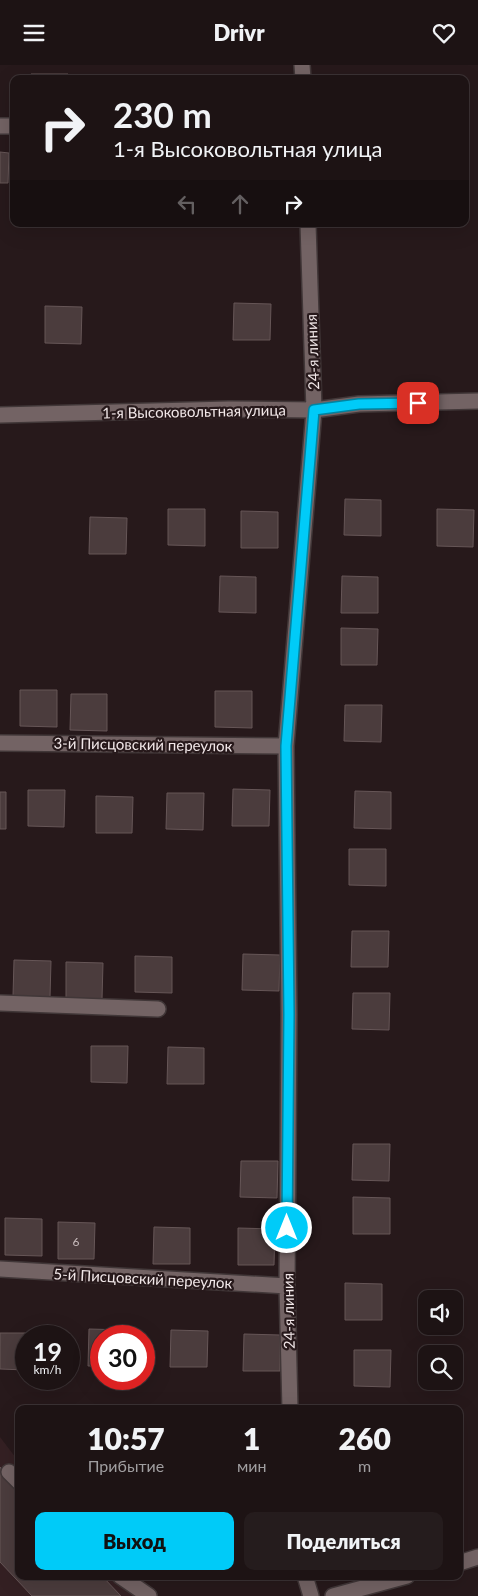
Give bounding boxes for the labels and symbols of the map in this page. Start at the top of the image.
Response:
street label: 24-я линия [302,314,322,390]
pin [397,382,439,424]
street label: 1-я Высоковольтная улица [102,400,286,422]
street label: 3-й Писцовский переулок [53,733,233,755]
position arrow [260,1201,312,1253]
house number: 6 [73,1234,80,1249]
street label: 5-й Писцовский переулок [53,1264,233,1292]
street label: 24-я линия [278,1273,298,1349]
speed limit sign: 30 [90,1325,155,1390]

